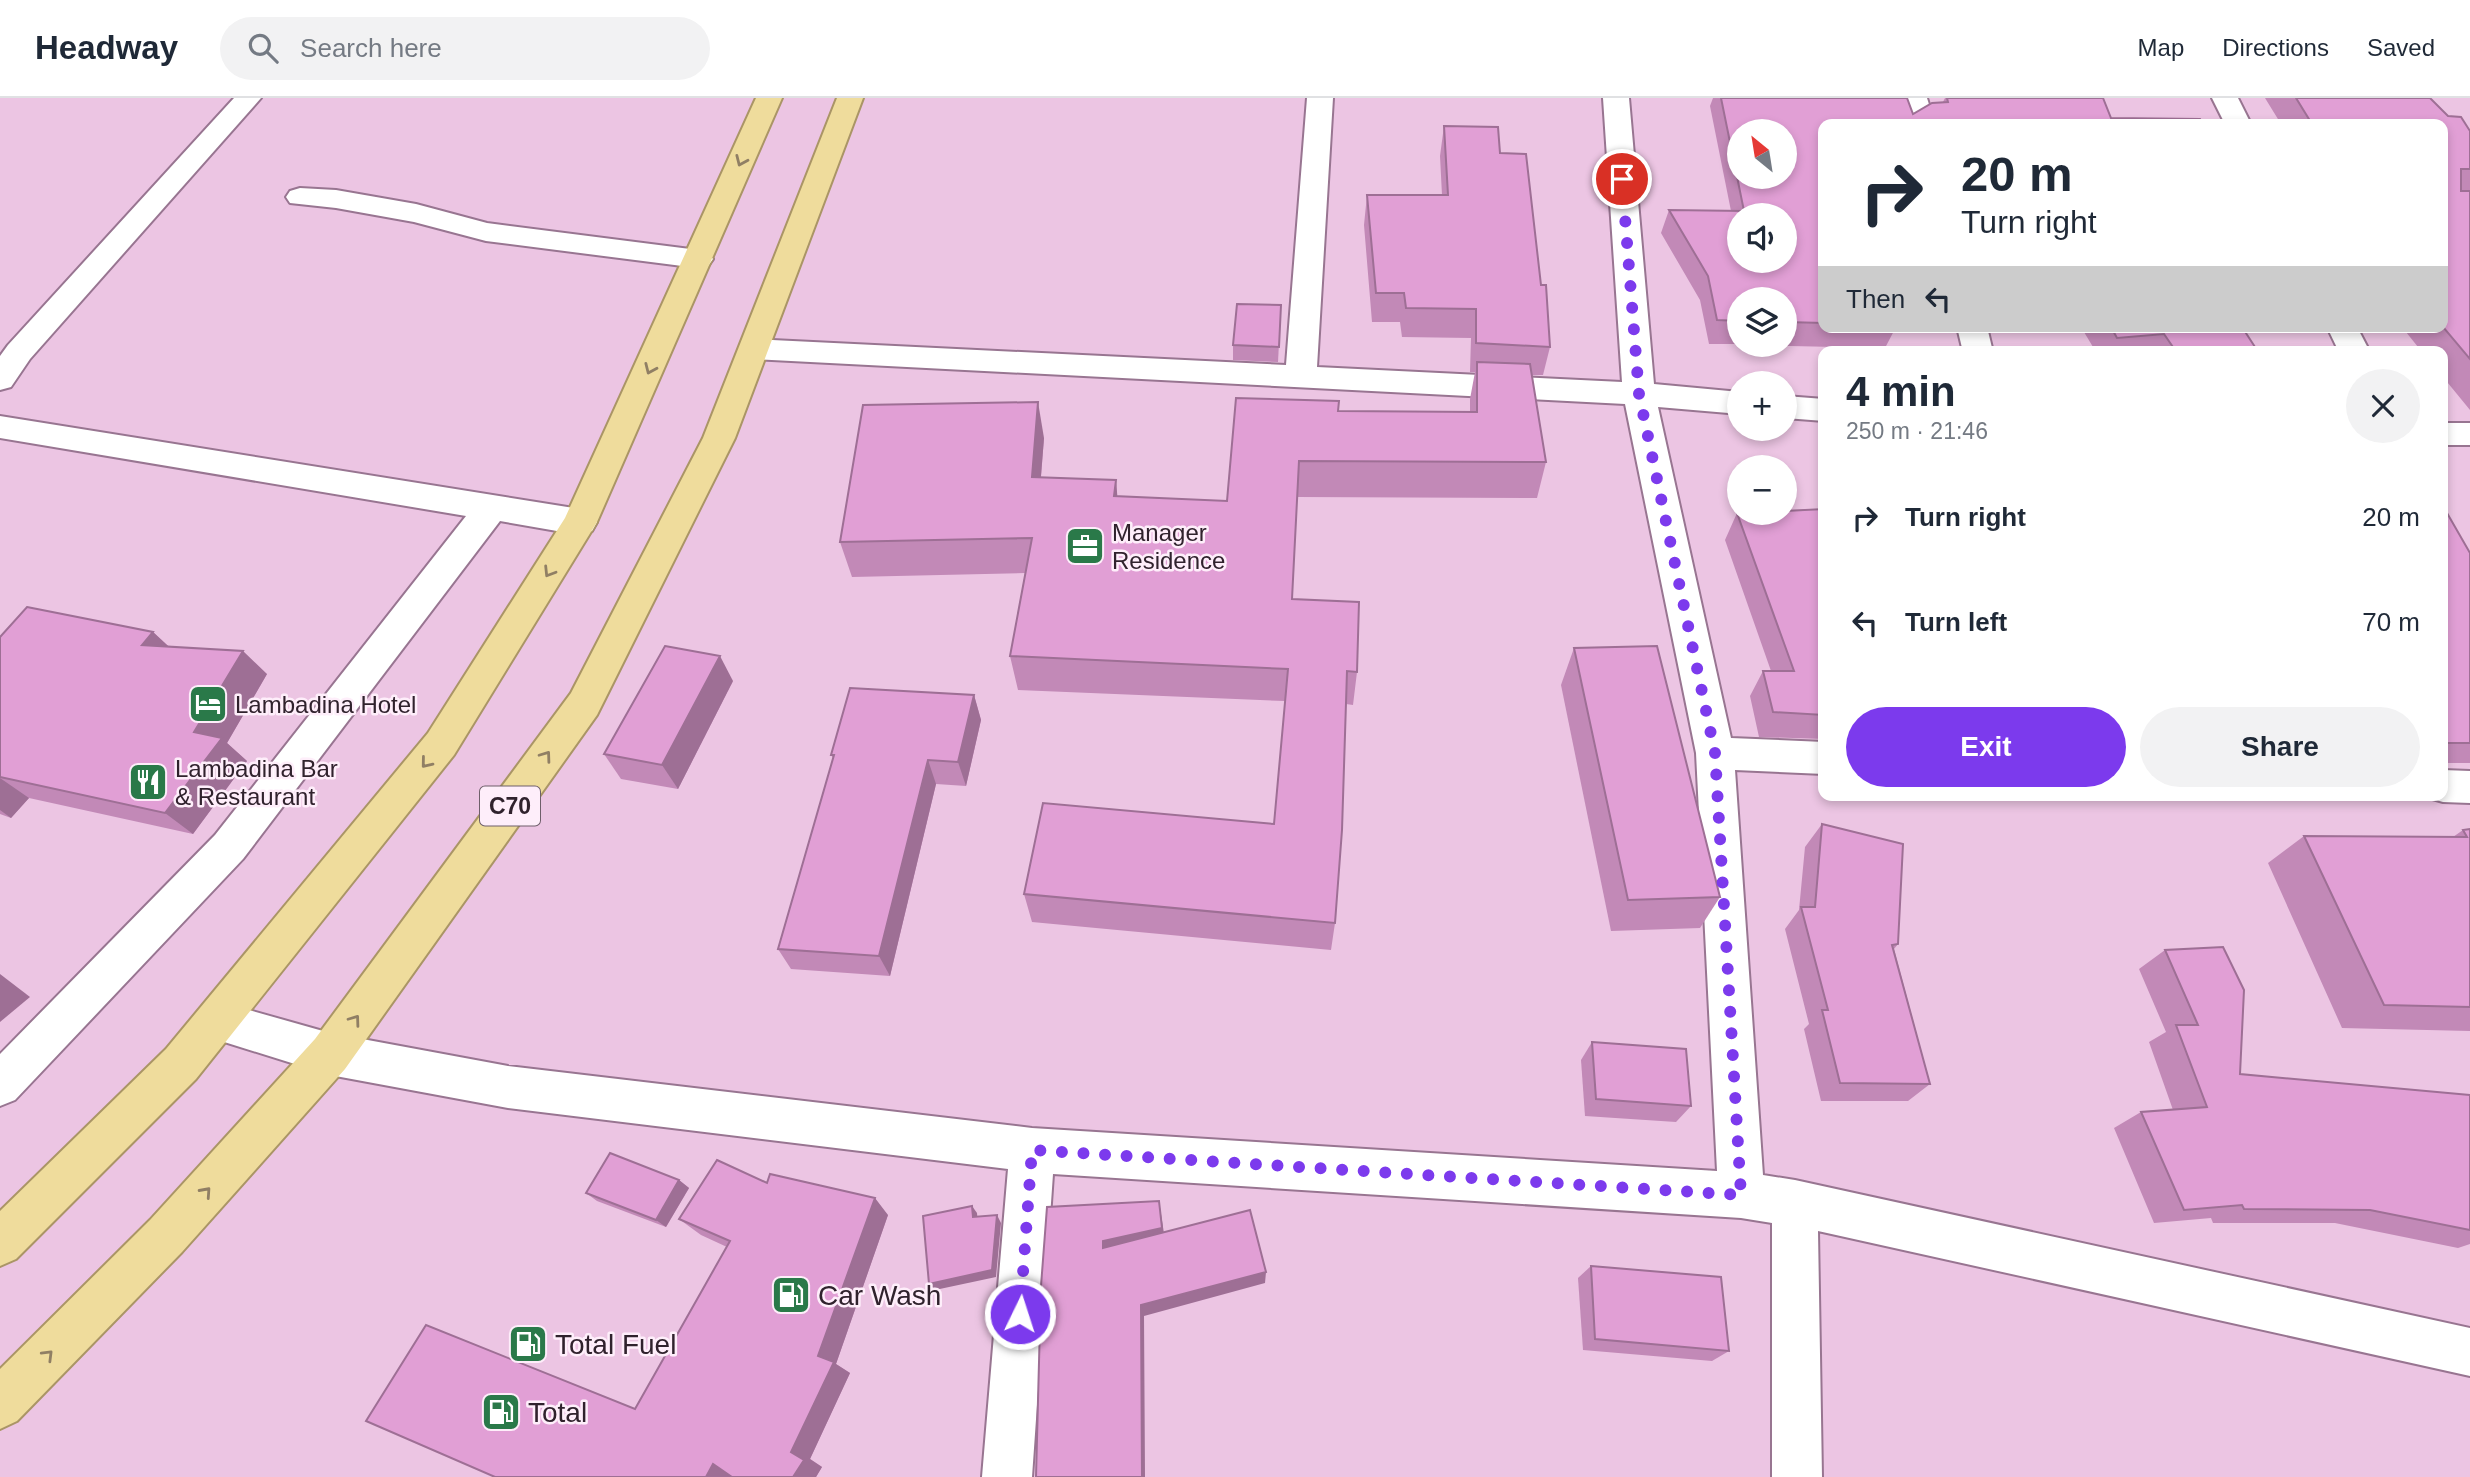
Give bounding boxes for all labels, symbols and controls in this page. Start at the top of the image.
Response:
search box [220,17,710,80]
text: Headway [35,29,178,66]
icon: search [244,29,282,67]
text: Search here [300,33,442,63]
text: Map [2138,34,2184,61]
text: Directions [2222,34,2329,61]
text: Saved [2367,34,2435,61]
north arrow [1727,119,1797,189]
map controls [1727,119,1797,525]
icon: right [1846,147,1937,238]
text: 20 m [1961,147,2073,201]
pin [1592,149,1652,209]
one-way arrow [735,153,749,166]
icon: arrive [1603,160,1641,198]
button: sound [1727,203,1797,273]
text: Turn right [1961,204,2097,240]
icon: left [1919,280,1957,318]
text: Then [1846,284,1905,314]
button: layers [1727,287,1797,357]
one-way arrow [644,362,658,374]
text: 4 min [1846,368,1956,415]
button: close [2346,369,2420,443]
button: + [1727,371,1797,441]
text: 250 m · 21:46 [1846,418,1988,444]
button: − [1727,455,1797,525]
icon: right [1846,499,1884,537]
text: Turn right [1905,502,2026,532]
text: 20 m [2362,502,2420,532]
place label: Manager Residence [1112,519,1225,574]
office icon: Manager Residence [1064,525,1106,567]
one-way arrow [544,565,557,578]
icon: left [1846,604,1884,642]
text: Turn left [1905,607,2007,637]
text: 70 m [2362,607,2420,637]
hotel icon: Lambadina Hotel [187,683,229,725]
place label: Lambadina Hotel [235,691,416,718]
button: Exit [1846,707,2126,787]
button: Share [2140,707,2420,787]
one-way arrow [538,751,550,764]
place label: Lambadina Bar & Restaurant [175,755,338,810]
one-way arrow [422,755,434,768]
restaurant icon: Lambadina Bar & Restaurant [127,761,169,803]
road number: C70 [480,786,540,826]
one-way arrow [347,1015,359,1028]
one-way arrow [198,1187,210,1200]
fuel station icon: Car Wash [770,1274,812,1316]
position arrow [983,1277,1057,1351]
place label: Car Wash [818,1280,941,1311]
fuel station icon: Total Fuel [507,1323,549,1365]
place label: Total Fuel [555,1329,676,1360]
one-way arrow [40,1351,53,1364]
fuel station icon: Total [480,1391,522,1433]
place label: Total [528,1397,587,1428]

